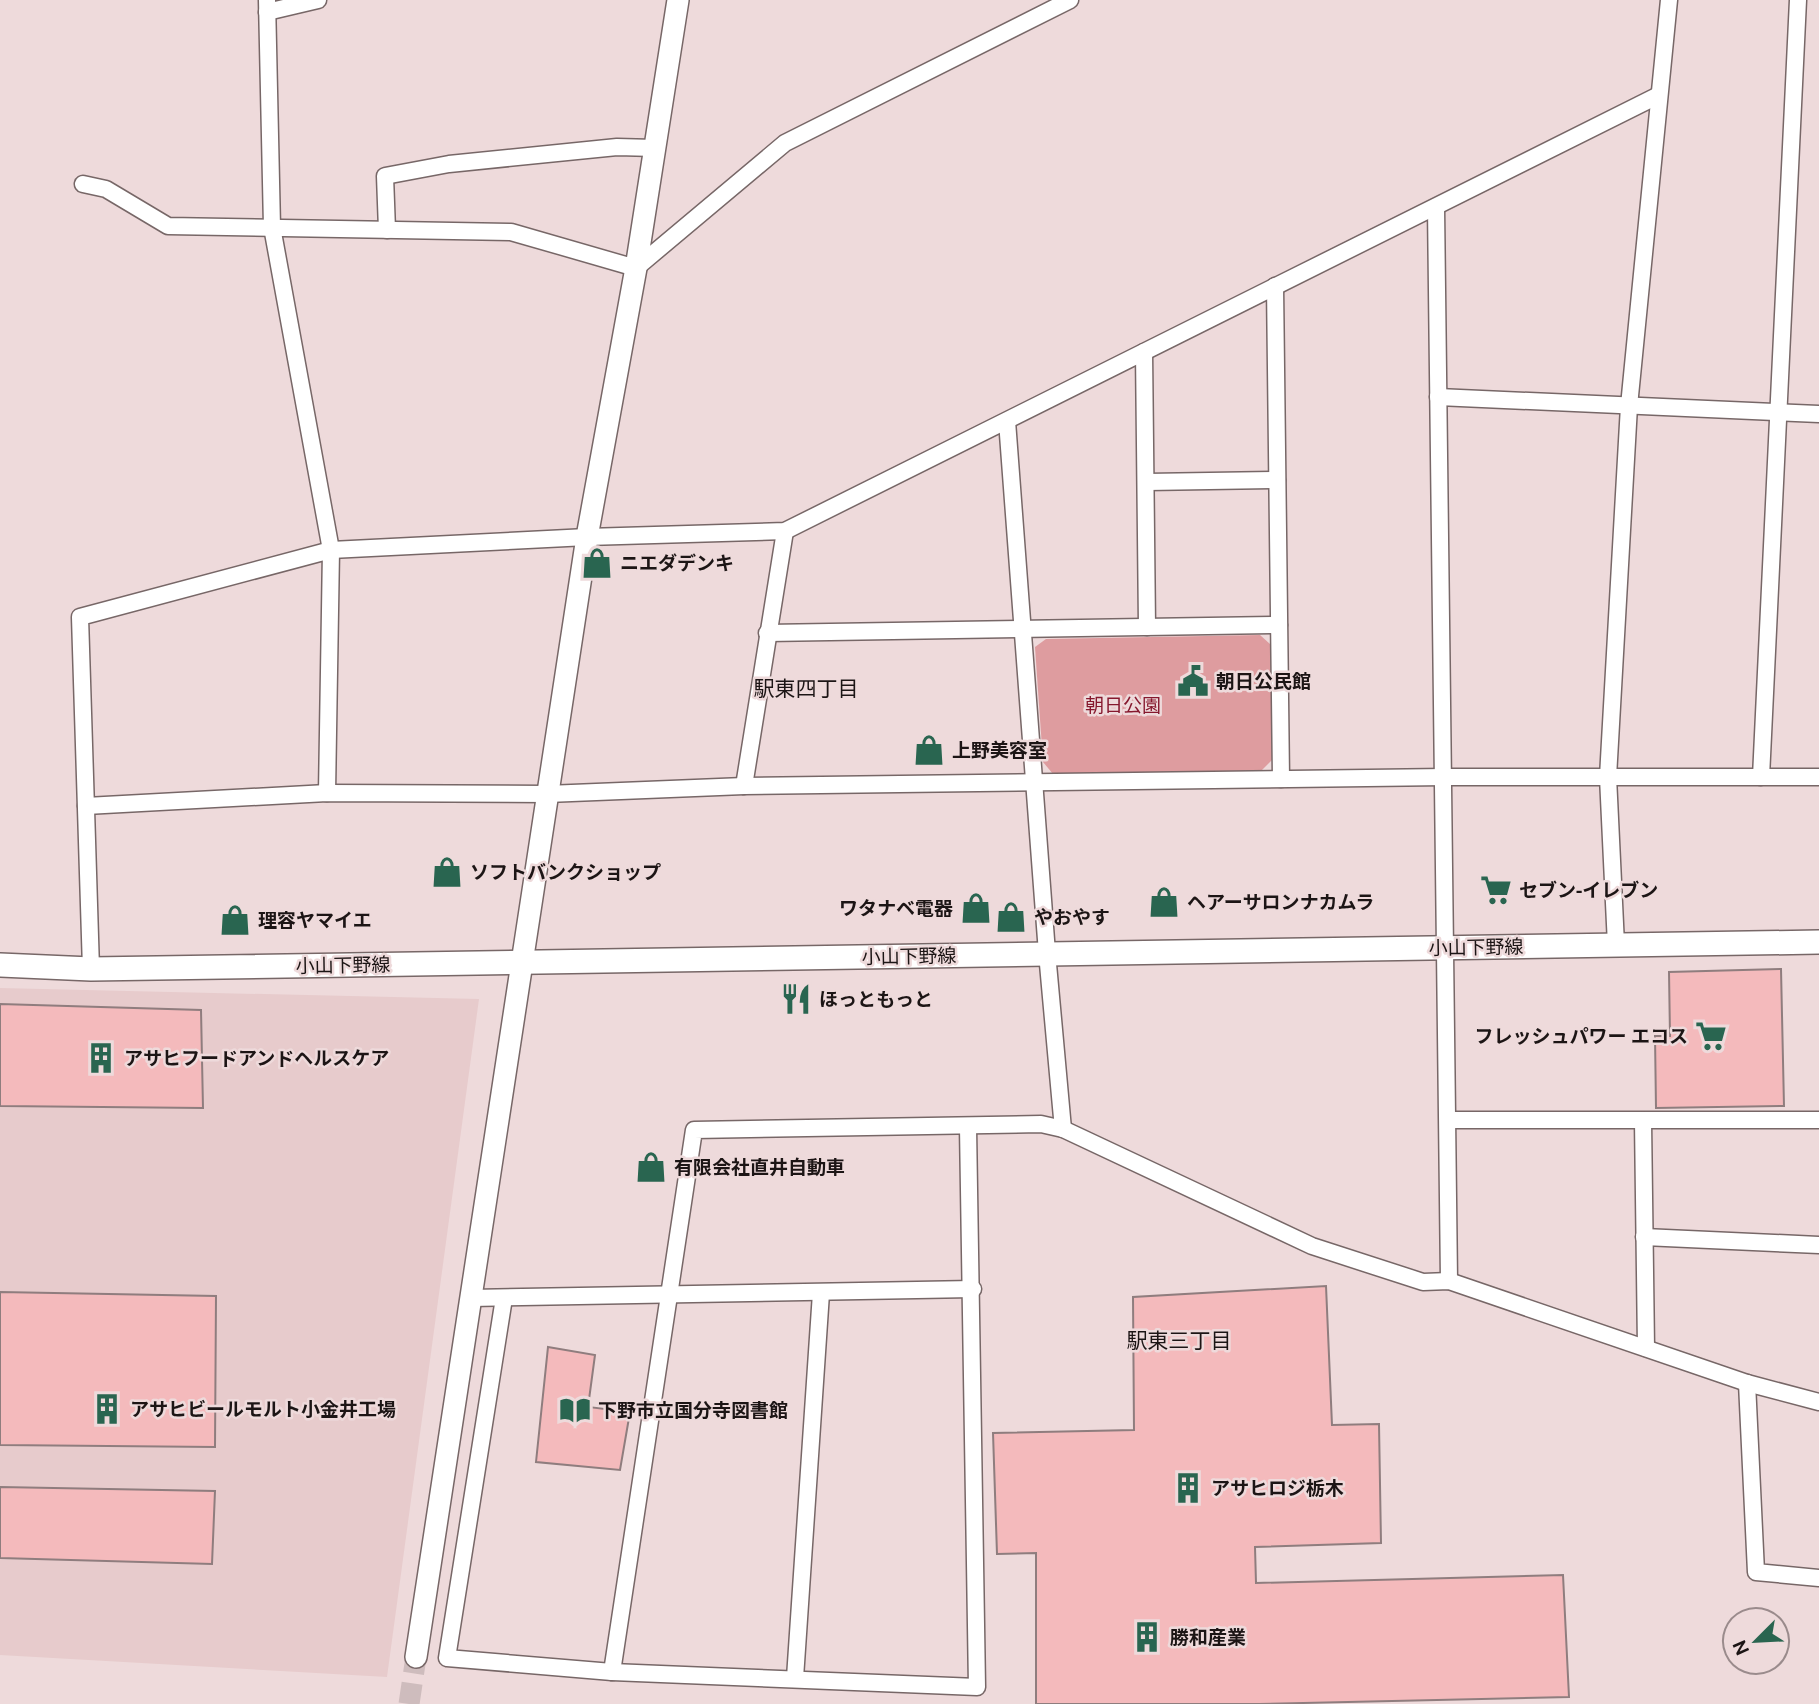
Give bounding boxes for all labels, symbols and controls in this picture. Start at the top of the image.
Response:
shop icon: ニエダデンキ [580,546,614,580]
place label: ニエダデンキ [620,552,734,574]
public building icon: 朝日公民館 [1176,664,1210,698]
place label: 朝日公民館 [1216,670,1311,692]
district label: 駅東四丁目 [754,676,859,700]
park label: 朝日公園 [1085,694,1161,716]
shop icon: 上野美容室 [912,733,946,767]
place label: 上野美容室 [952,739,1047,761]
shop icon: ソフトバンクショップ [430,855,464,889]
place label: ソフトバンクショップ [470,861,661,883]
supermarket icon: セブン-イレブン [1479,873,1513,907]
place label: セブン-イレブン [1519,879,1658,901]
shop icon: ヘアーサロンナカムラ [1147,885,1181,919]
shop icon: ワタナベ電器 [959,891,993,925]
place label: ヘアーサロンナカムラ [1187,891,1375,913]
place label: ワタナベ電器 [839,897,953,919]
shop icon: やおやす [994,900,1028,934]
shop icon: 理容ヤマイエ [218,903,252,937]
place label: やおやす [1034,906,1110,928]
place label: 理容ヤマイエ [258,909,372,931]
street label: 小山下野線 [1428,935,1524,959]
street label: 小山下野線 [861,944,957,968]
street label: 小山下野線 [295,953,391,977]
restaurant icon: ほっともっと [779,982,813,1016]
place label: ほっともっと [819,988,933,1010]
supermarket icon: フレッシュパワー エコス [1694,1019,1728,1053]
place label: フレッシュパワー エコス [1474,1025,1688,1047]
building icon: アサヒフードアンドヘルスケア [84,1041,118,1075]
place label: アサヒフードアンドヘルスケア [124,1047,389,1069]
shop icon: 有限会社直井自動車 [634,1150,668,1184]
place label: 有限会社直井自動車 [674,1156,845,1178]
district label: 駅東三丁目 [1127,1328,1232,1352]
building icon: アサヒビールモルト小金井工場 [90,1392,124,1426]
library icon: 下野市立国分寺図書館 [558,1393,592,1427]
place label: アサヒビールモルト小金井工場 [130,1398,396,1420]
place label: 下野市立国分寺図書館 [598,1399,788,1421]
building icon: アサヒロジ栃木 [1171,1471,1205,1505]
place label: アサヒロジ栃木 [1211,1477,1344,1499]
north arrow [1721,1606,1791,1676]
building icon: 勝和産業 [1130,1620,1164,1654]
place label: 勝和産業 [1170,1626,1246,1648]
text: N [1728,1637,1753,1659]

